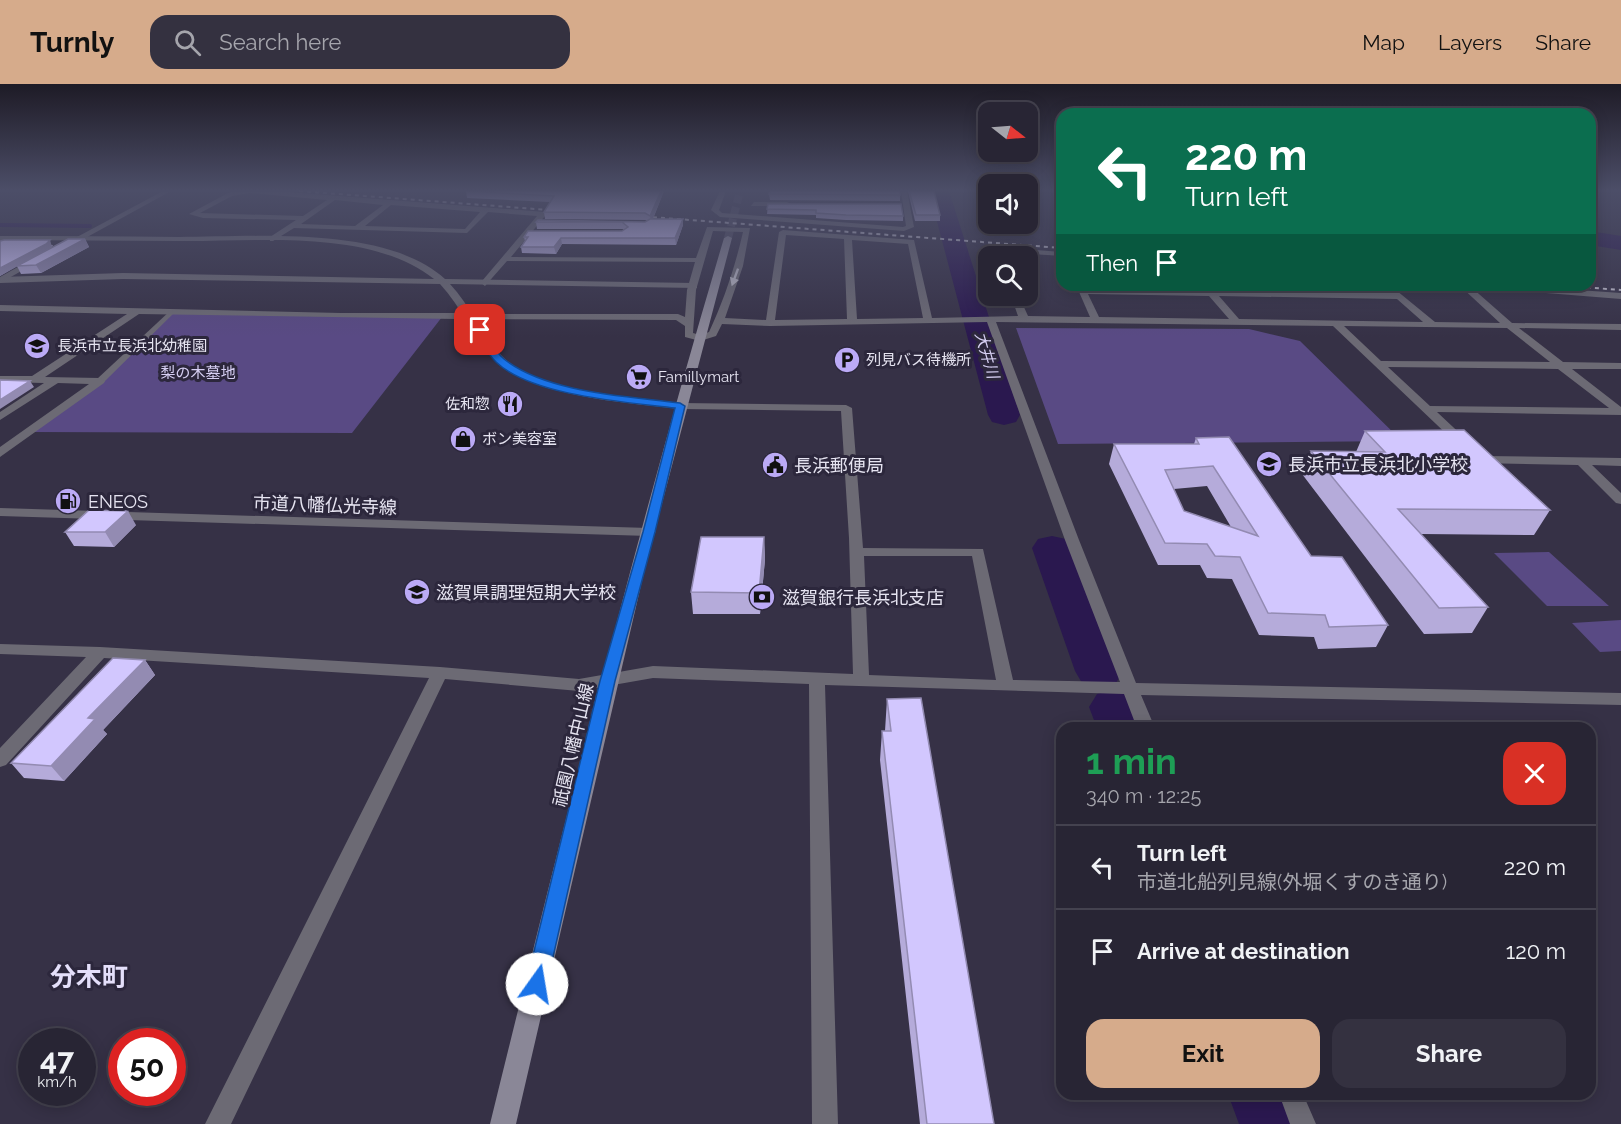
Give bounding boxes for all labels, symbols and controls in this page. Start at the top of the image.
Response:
search box [150,15,570,69]
text: Turnly [30,26,114,59]
icon: search [171,26,204,59]
text: Search here [219,29,341,55]
text: Map [1362,30,1405,55]
text: Layers [1438,30,1502,55]
text: Share [1535,30,1591,55]
north arrow [978,102,1038,162]
map controls [978,102,1038,306]
text: 220 m [1185,131,1307,180]
icon: left [1086,132,1164,210]
button: sound [978,174,1038,234]
text: Turn left [1185,181,1288,212]
button: search [978,246,1038,306]
icon: arrive [1150,246,1183,279]
text: Then [1086,250,1138,276]
one-way arrow [730,268,740,286]
pin [454,304,505,355]
icon: arrive [463,313,496,346]
water label: 大井川 [971,329,1003,383]
school or university icon: 長浜市立長浜北幼稚園 [22,331,52,361]
place label: 長浜市立長浜北幼稚園 [57,337,207,355]
parking icon: 列見バス待機所 [832,345,862,375]
place label: 列見バス待機所 [866,351,971,369]
supermarket icon: Famillymart [624,362,654,392]
park label: 梨の木墓地 [160,364,236,382]
place label: Famillymart [658,368,739,386]
restaurant icon: 佐和惣 [495,389,525,419]
place label: 佐和惣 [445,395,490,413]
shop icon: ボン美容室 [448,424,478,454]
place label: ボン美容室 [482,430,557,448]
school or university icon: 長浜市立長浜北小学校 [1254,449,1284,479]
public building icon: 長浜郵便局 [760,450,790,480]
place label: 長浜市立長浜北小学校 [1288,454,1468,475]
place label: 長浜郵便局 [794,455,884,476]
fuel station icon: ENEOS [53,486,83,516]
place label: ENEOS [88,491,148,512]
street label: 市道八幡仏光寺線 [253,492,397,518]
school or university icon: 滋賀県調理短期大学校 [402,577,432,607]
place label: 滋賀県調理短期大学校 [436,582,616,603]
bank icon: 滋賀銀行長浜北支店 [747,582,777,612]
place label: 滋賀銀行長浜北支店 [782,587,944,608]
street label: 祇園八幡中山線 [549,681,597,809]
text: 1 min [1086,740,1177,782]
button: close [1503,742,1566,805]
text: 340 m · 12:25 [1086,784,1201,808]
text: Turn left [1137,840,1227,866]
icon: left [1086,851,1119,884]
text: 220 m [1504,854,1566,880]
text: 市道北船列見線(外堀くすのき通り) [1137,870,1447,894]
icon: arrive [1086,935,1119,968]
text: Arrive at destination [1137,938,1350,964]
text: 120 m [1506,938,1566,964]
position arrow [505,952,569,1016]
district label: 分木町 [50,962,128,992]
button: Exit [1086,1019,1320,1088]
button: Share [1332,1019,1566,1088]
speed limit sign: 50 [108,1028,186,1106]
text: 47 [40,1042,74,1077]
text: km/h [37,1073,77,1091]

